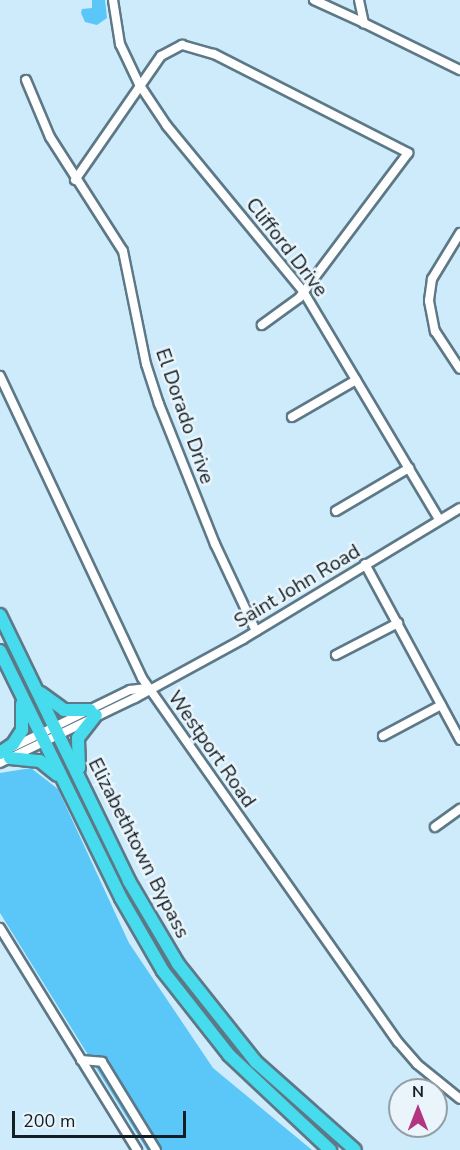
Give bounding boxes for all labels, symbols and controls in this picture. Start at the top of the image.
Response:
street label: Clifford Drive [241,193,333,301]
street label: El Dorado Drive [151,345,219,487]
street label: Saint John Road [230,539,364,633]
street label: Westport Road [163,686,261,812]
street label: Elizabethtown Bypass [83,754,195,942]
north arrow [388,1078,448,1138]
text: N [412,1081,424,1103]
scale bar [15,1099,189,1137]
text: 200 m [23,1109,75,1133]

